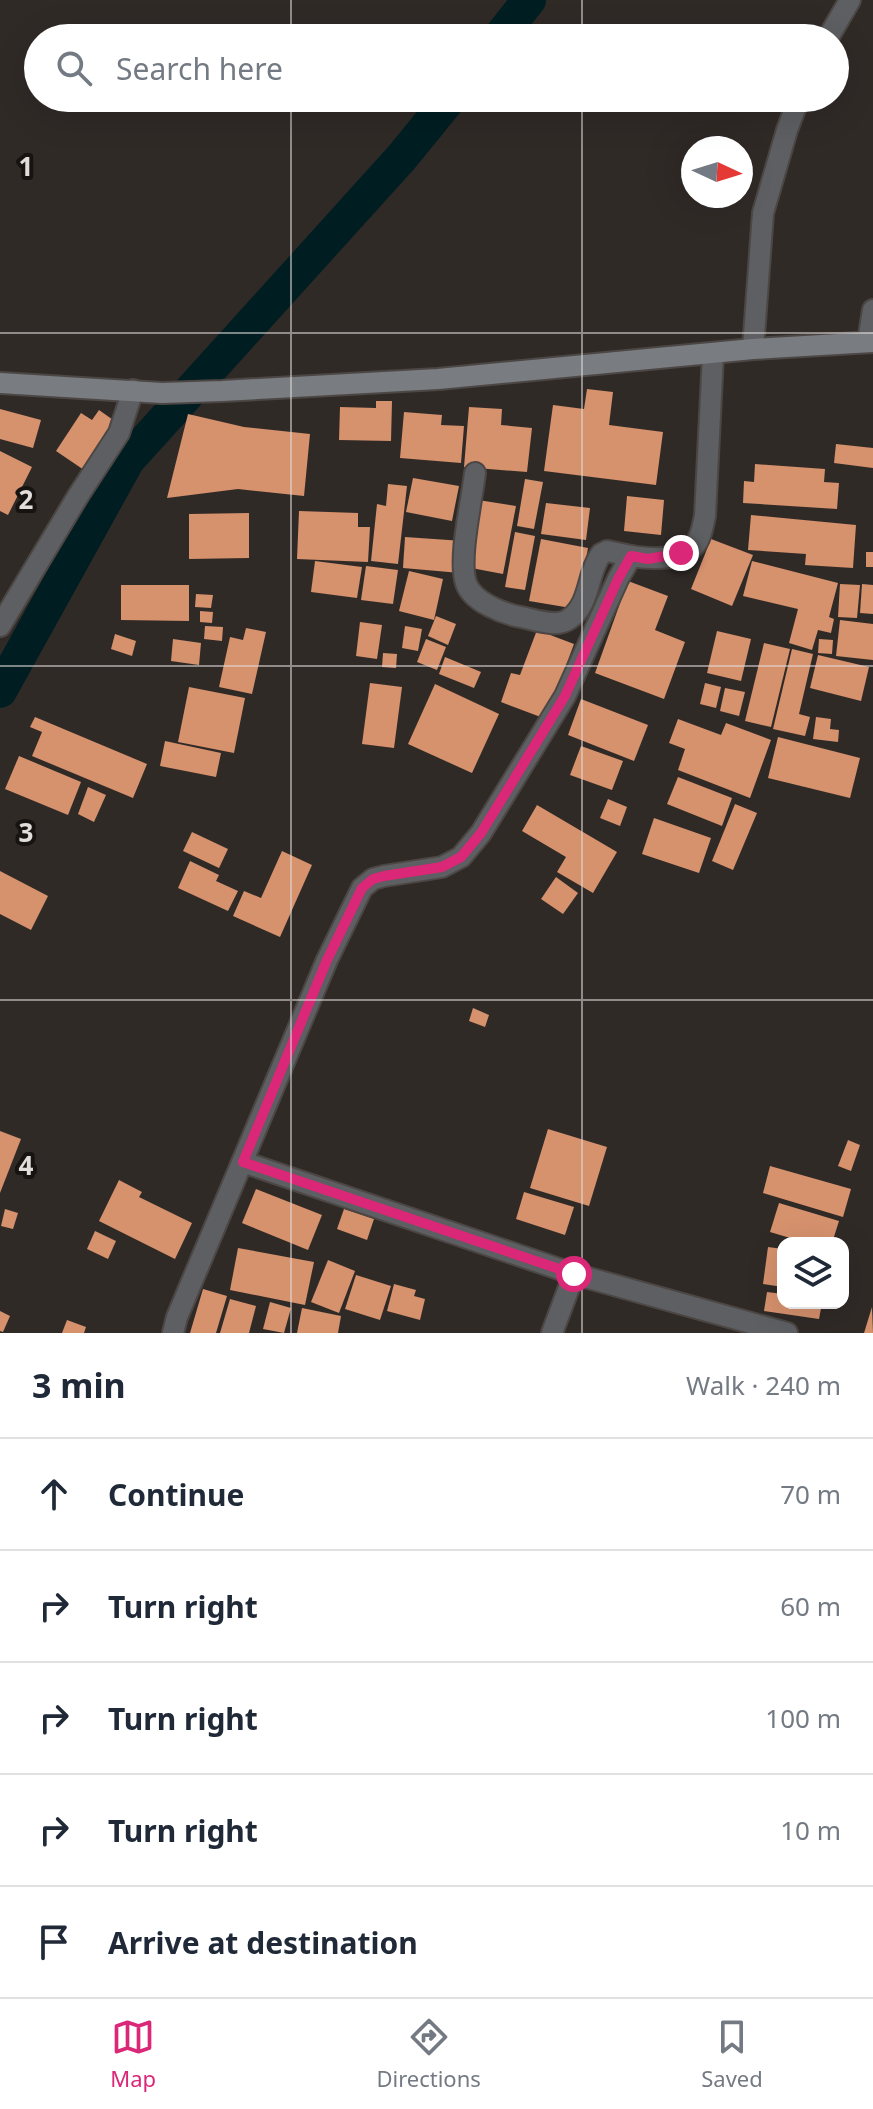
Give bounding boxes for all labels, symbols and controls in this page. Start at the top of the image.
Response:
search box [24,24,849,112]
icon: search [52,46,96,90]
text: Search here [116,48,283,89]
north arrow [681,136,753,208]
text: 1 [19,148,33,184]
text: 2 [19,481,34,517]
route end [663,535,699,571]
text: 3 [19,814,33,850]
text: 4 [19,1147,34,1183]
map controls [777,1237,849,1309]
button: layers [777,1237,849,1309]
route start [556,1256,592,1292]
text: 3 min [32,1362,126,1408]
text: Walk · 240 m [686,1367,841,1403]
icon: ahead [32,1472,76,1516]
text: Continue [108,1474,244,1515]
text: 70 m [780,1476,841,1512]
icon: right [32,1584,76,1628]
text: Turn right [108,1586,258,1627]
text: 60 m [780,1588,841,1624]
icon: right [32,1696,76,1740]
text: Turn right [108,1698,258,1739]
text: 100 m [765,1700,841,1736]
icon: right [32,1808,76,1852]
text: Turn right [108,1810,258,1851]
text: 10 m [780,1812,841,1848]
icon: arrive [32,1920,76,1964]
text: Arrive at destination [108,1922,418,1963]
tab: Map [110,2015,156,2093]
tab: Directions [376,2015,481,2093]
tab: Saved [701,2015,763,2093]

